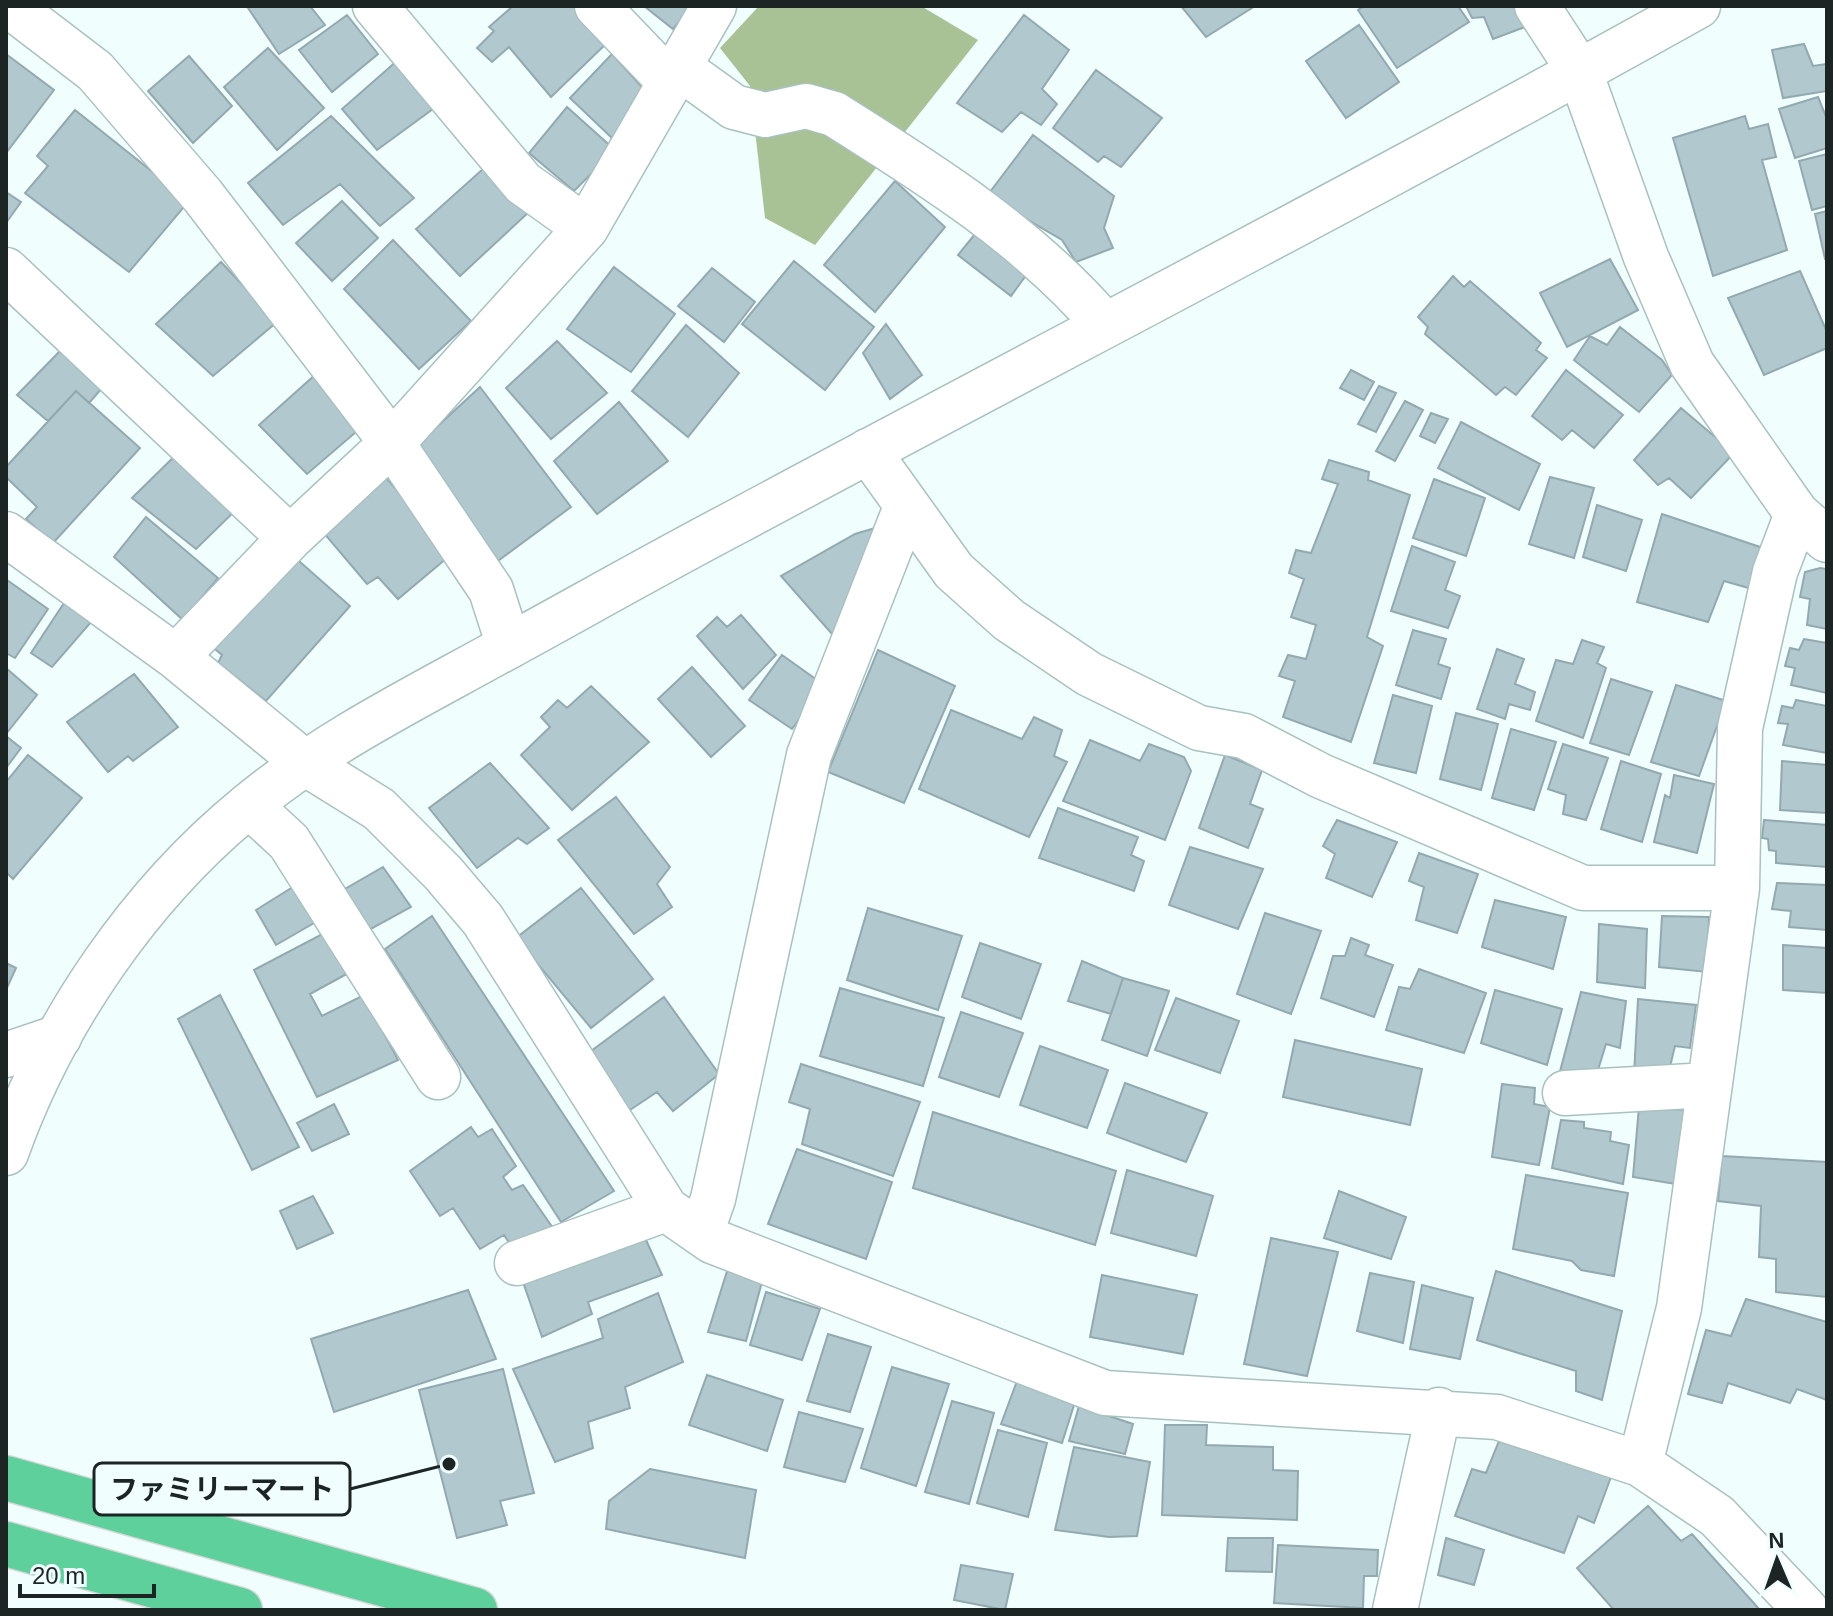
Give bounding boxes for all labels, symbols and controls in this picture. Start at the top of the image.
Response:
callout: ファミリーマート [94,1463,350,1515]
text: ファミリーマート [110,1474,334,1505]
north arrow [1737,1520,1817,1600]
text: N [1768,1528,1785,1553]
scale bar [20,1548,154,1598]
text: 20 m [32,1562,85,1589]

